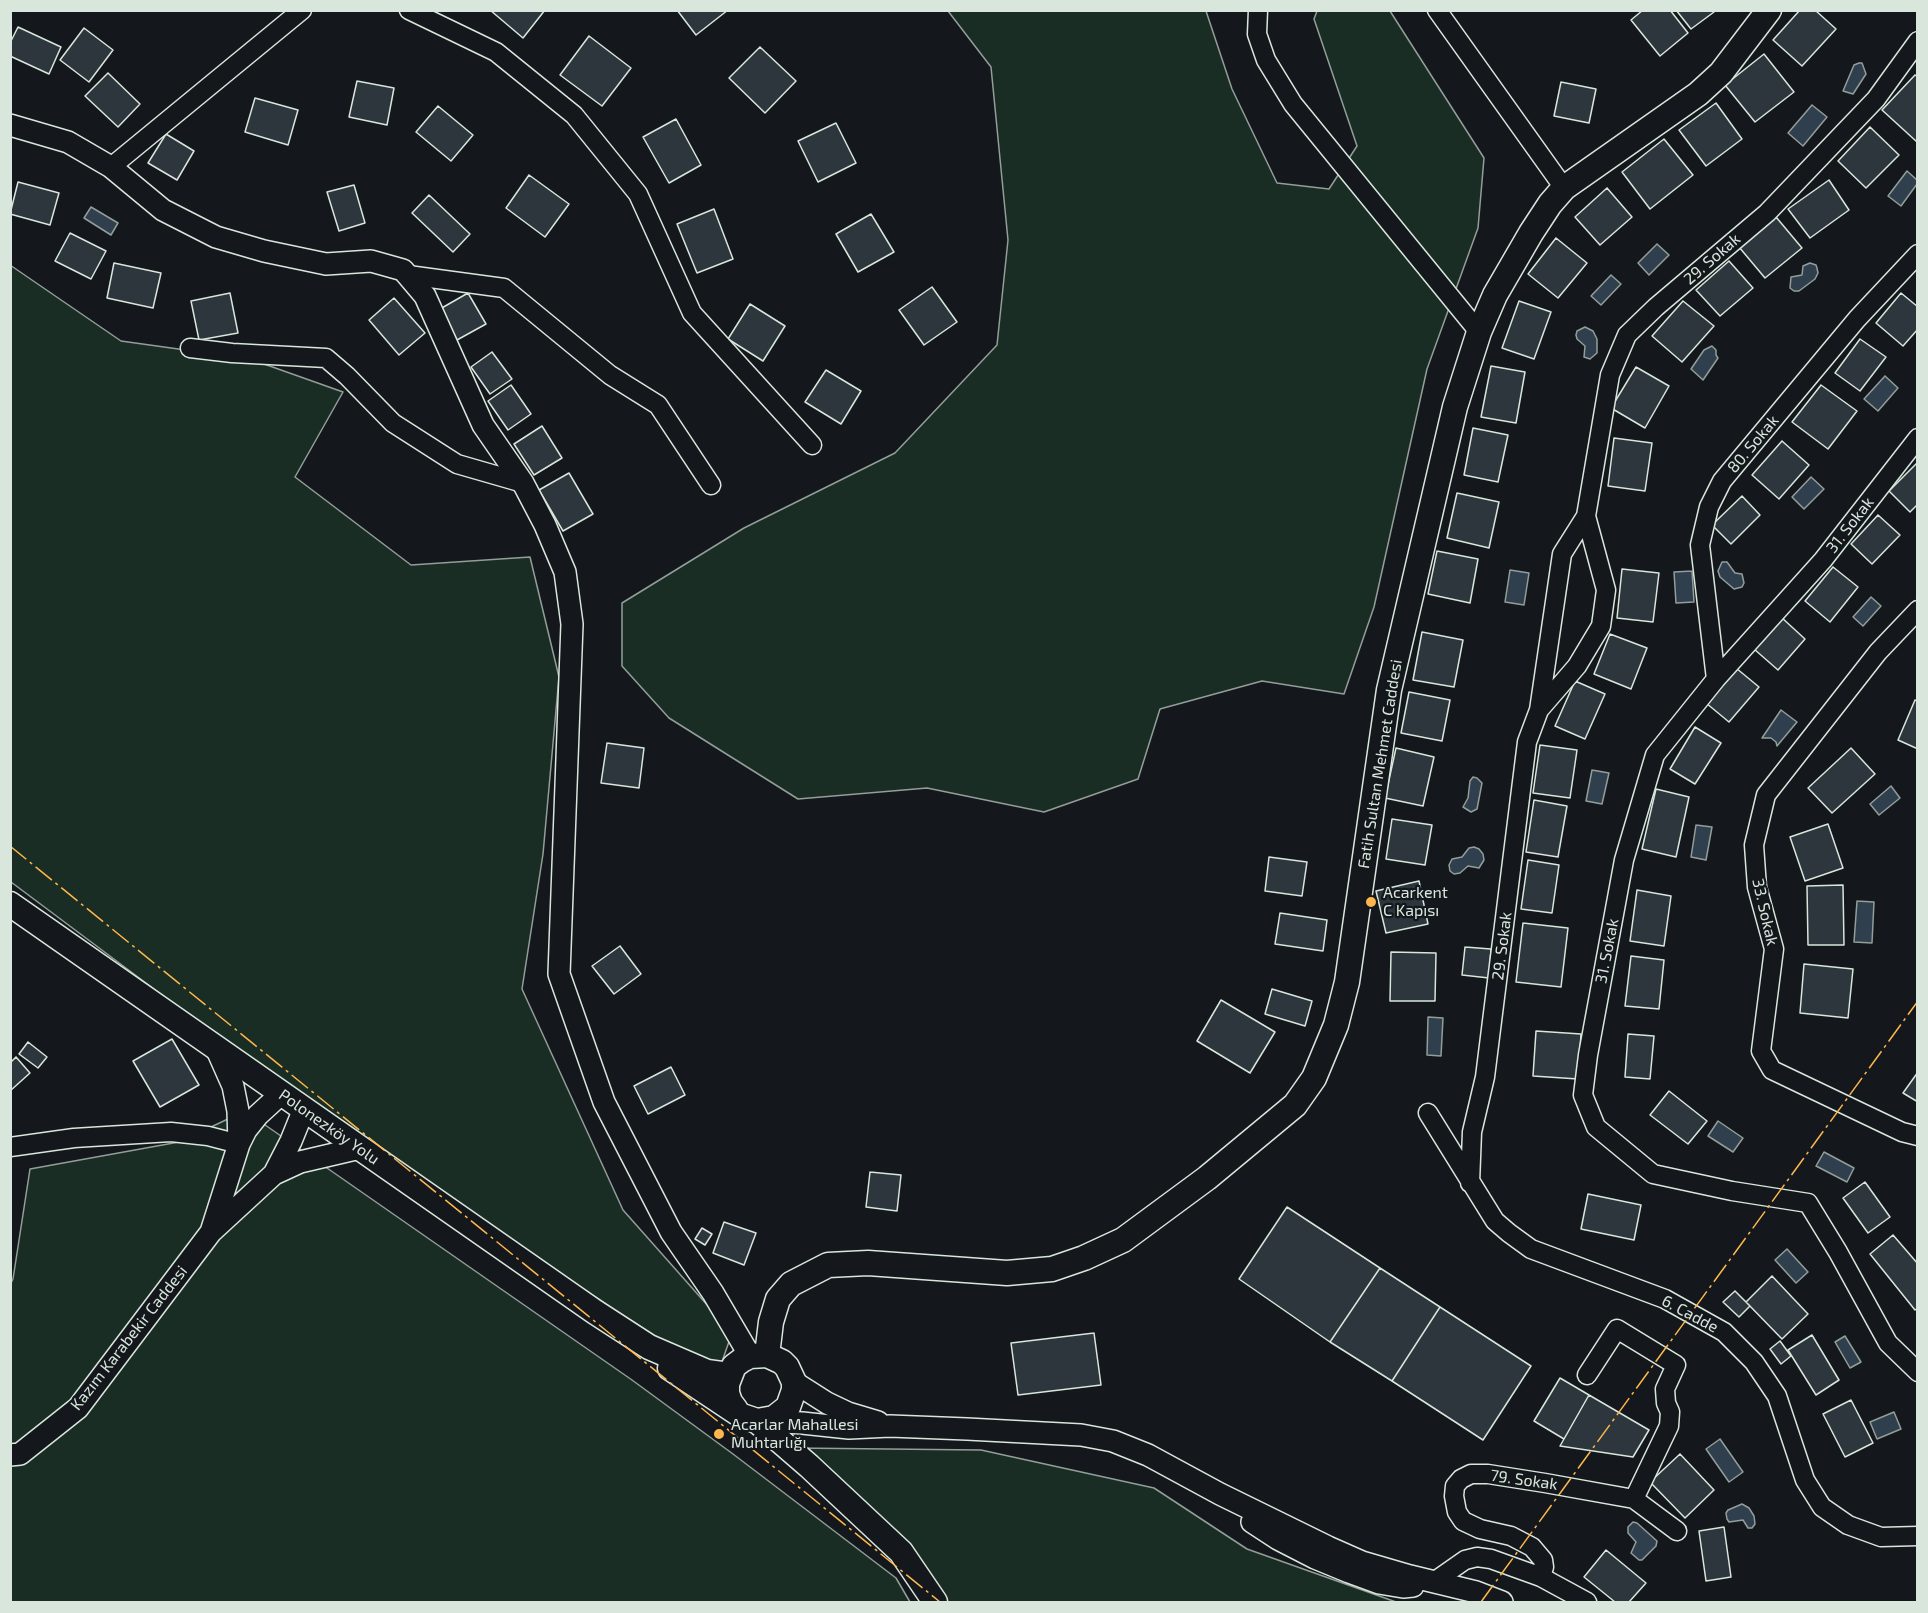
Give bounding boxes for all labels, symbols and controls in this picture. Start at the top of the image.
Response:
street label: 29. Sokak [1680,229,1744,289]
street label: 80. Sokak [1723,411,1783,477]
street label: 31. Sokak [1822,493,1878,557]
street label: Fatih Sultan Mehmet Caddesi [1354,658,1406,870]
street label: 33. Sokak [1748,877,1782,947]
place label: Acarkent C Kapısı [1383,883,1448,921]
marker: Acarkent C Kapısı [1364,895,1378,909]
street label: 29. Sokak [1488,911,1516,981]
street label: 31. Sokak [1591,917,1623,985]
street label: Polonezköy Yolu [275,1085,383,1169]
street label: Kazım Karabekir Caddesi [67,1262,191,1414]
street label: 6. Cadde [1658,1291,1722,1337]
place label: Acarlar Mahallesi Muhtarlığı [731,1415,859,1453]
marker: Acarlar Mahallesi Muhtarlığı [712,1427,726,1441]
street label: 79. Sokak [1489,1466,1559,1494]

